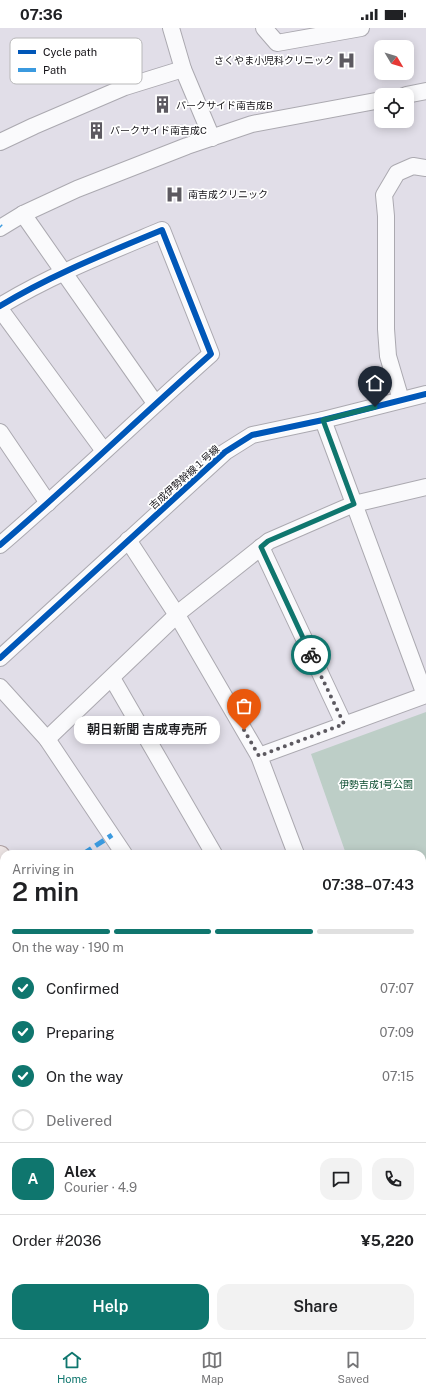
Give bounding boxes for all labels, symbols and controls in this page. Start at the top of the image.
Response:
text: 07:36 [20,6,63,23]
legend [10,38,142,84]
north arrow [374,40,414,80]
map controls [374,40,414,128]
text: Cycle path [43,46,97,58]
hospital icon: さくやま小児科クリニック [337,50,357,70]
place label: さくやま小児科クリニック [214,54,334,66]
text: Path [43,64,66,76]
button: locate [374,88,414,128]
building icon: パークサイド南吉成B [153,95,173,115]
place label: パークサイド南吉成B [176,99,273,111]
building icon: パークサイド南吉成C [87,120,107,140]
place label: パークサイド南吉成C [110,124,207,136]
hospital icon: 南吉成クリニック [165,184,185,204]
place label: 南吉成クリニック [188,188,268,200]
pin [358,366,392,407]
icon: home [364,372,386,394]
street label: 吉成伊勢幹線１号線 [147,442,221,512]
courier [291,635,331,675]
icon: bike [300,644,322,666]
pin [227,689,261,730]
icon: bag [233,695,255,717]
callout: 朝日新聞 吉成専売所 [74,716,220,744]
text: 朝日新聞 吉成専売所 [87,722,207,737]
park label: 伊勢吉成1号公園 [339,778,413,790]
text: Arriving in [12,862,74,877]
text: 2 min [12,876,79,907]
text: 07:38–07:43 [322,876,414,893]
text: On the way · 190 m [12,940,124,955]
icon: check [12,977,34,999]
text: Confirmed [46,980,119,997]
text: 07:07 [380,981,414,996]
icon: check [12,1021,34,1043]
text: Preparing [46,1024,115,1041]
text: 07:09 [380,1025,414,1040]
icon: check [12,1065,34,1087]
text: On the way [46,1068,123,1085]
text: 07:15 [382,1069,414,1084]
text: Delivered [46,1112,112,1129]
button: chat [320,1158,362,1200]
button: phone [372,1158,414,1200]
text: Alex [64,1163,96,1180]
text: A [28,1170,38,1187]
text: Courier · 4.9 [64,1180,137,1195]
text: Order #2036 [12,1232,101,1249]
text: ¥5,220 [361,1232,414,1249]
button: Help [12,1284,209,1330]
button: Share [217,1284,414,1330]
tab: Home [57,1349,87,1385]
tab: Map [201,1349,224,1385]
tab: Saved [338,1349,369,1385]

